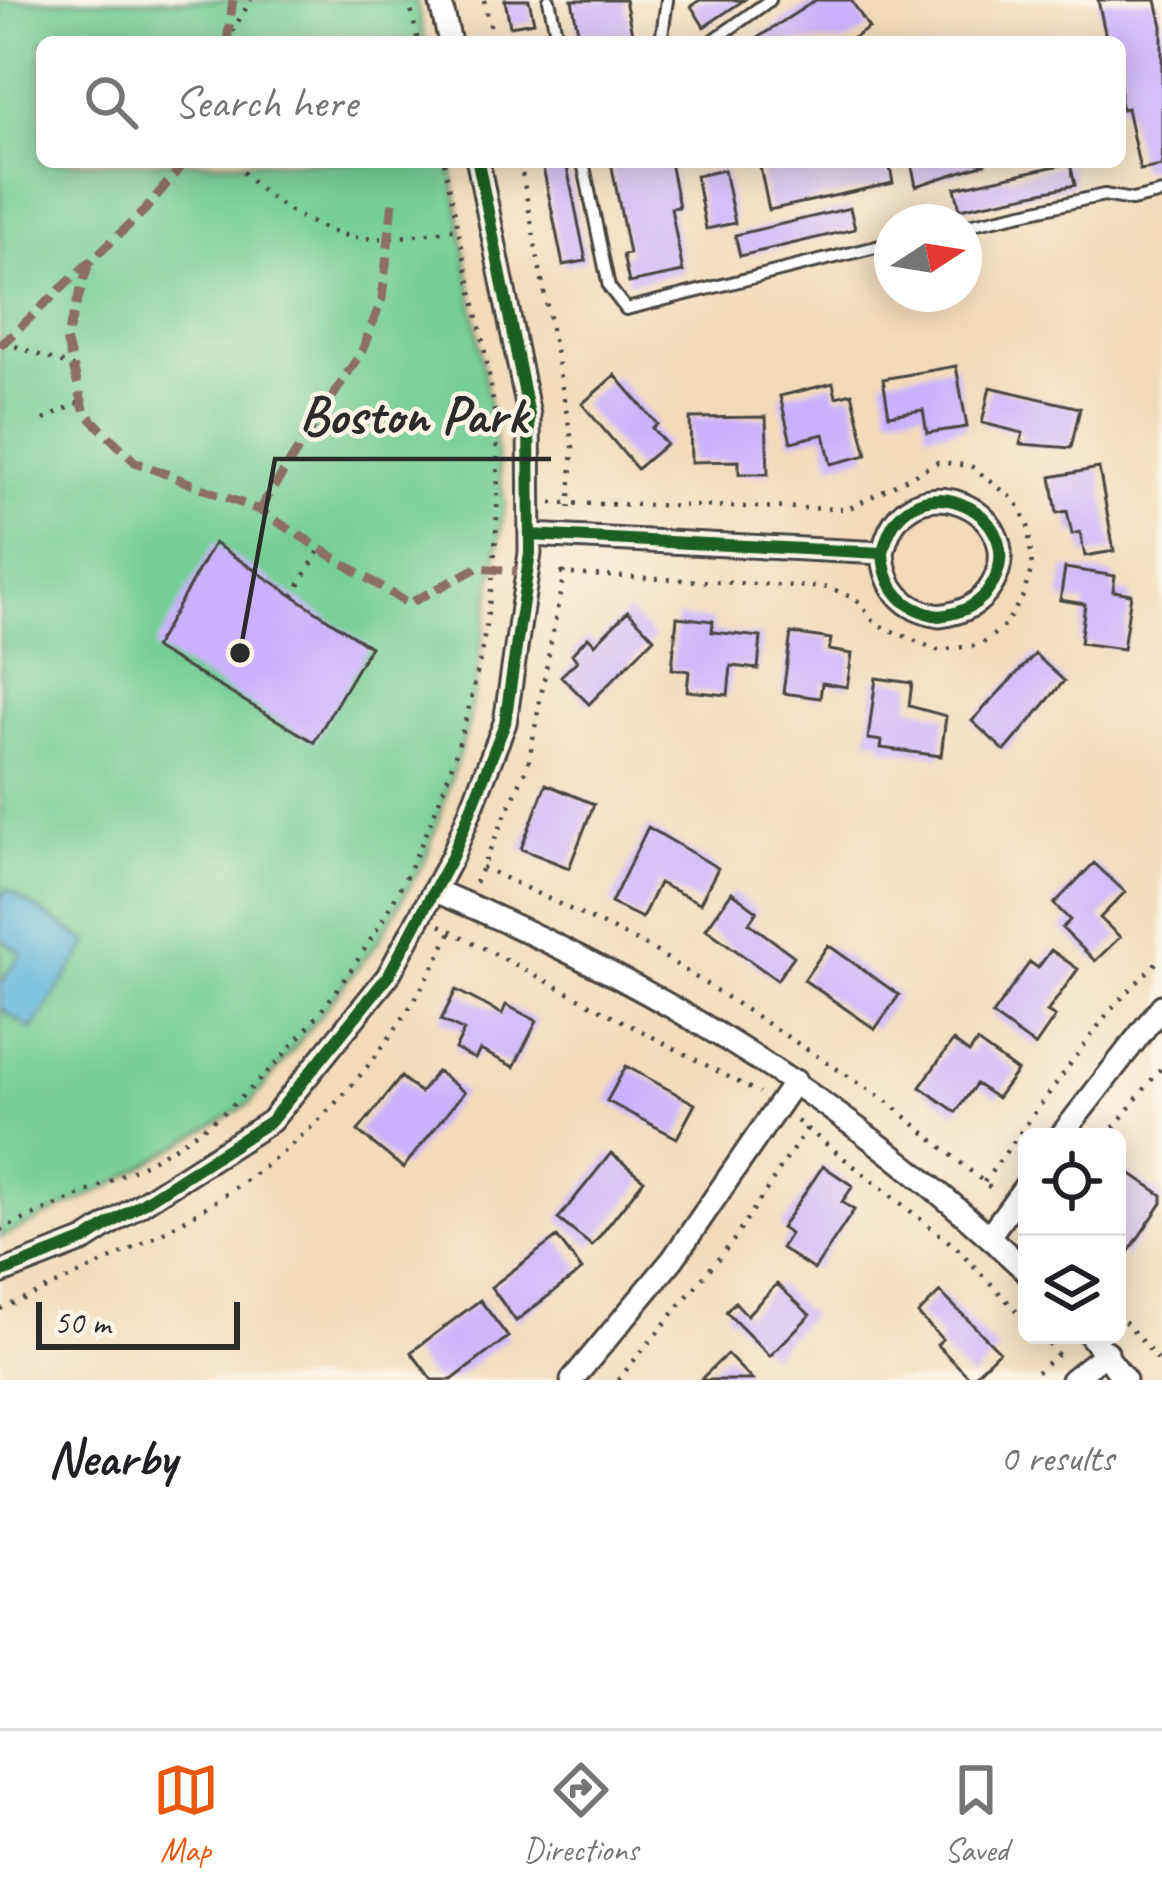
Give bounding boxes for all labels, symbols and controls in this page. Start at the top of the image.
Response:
search box [36,36,1126,168]
icon: search [78,69,144,135]
text: Search here [174,74,357,131]
north arrow [874,204,982,312]
callout: Boston Park [275,369,551,459]
text: Boston Park [299,381,531,449]
map controls [1018,1128,1126,1344]
button: locate [1018,1128,1126,1236]
button: layers [1018,1236,1126,1344]
scale bar [36,1296,240,1349]
text: 50 m [54,1302,110,1344]
text: Nearby [48,1426,176,1490]
text: 0 results [1000,1434,1114,1483]
tab: Map [153,1757,219,1871]
tab: Directions [524,1757,638,1871]
tab: Saved [943,1757,1009,1871]

